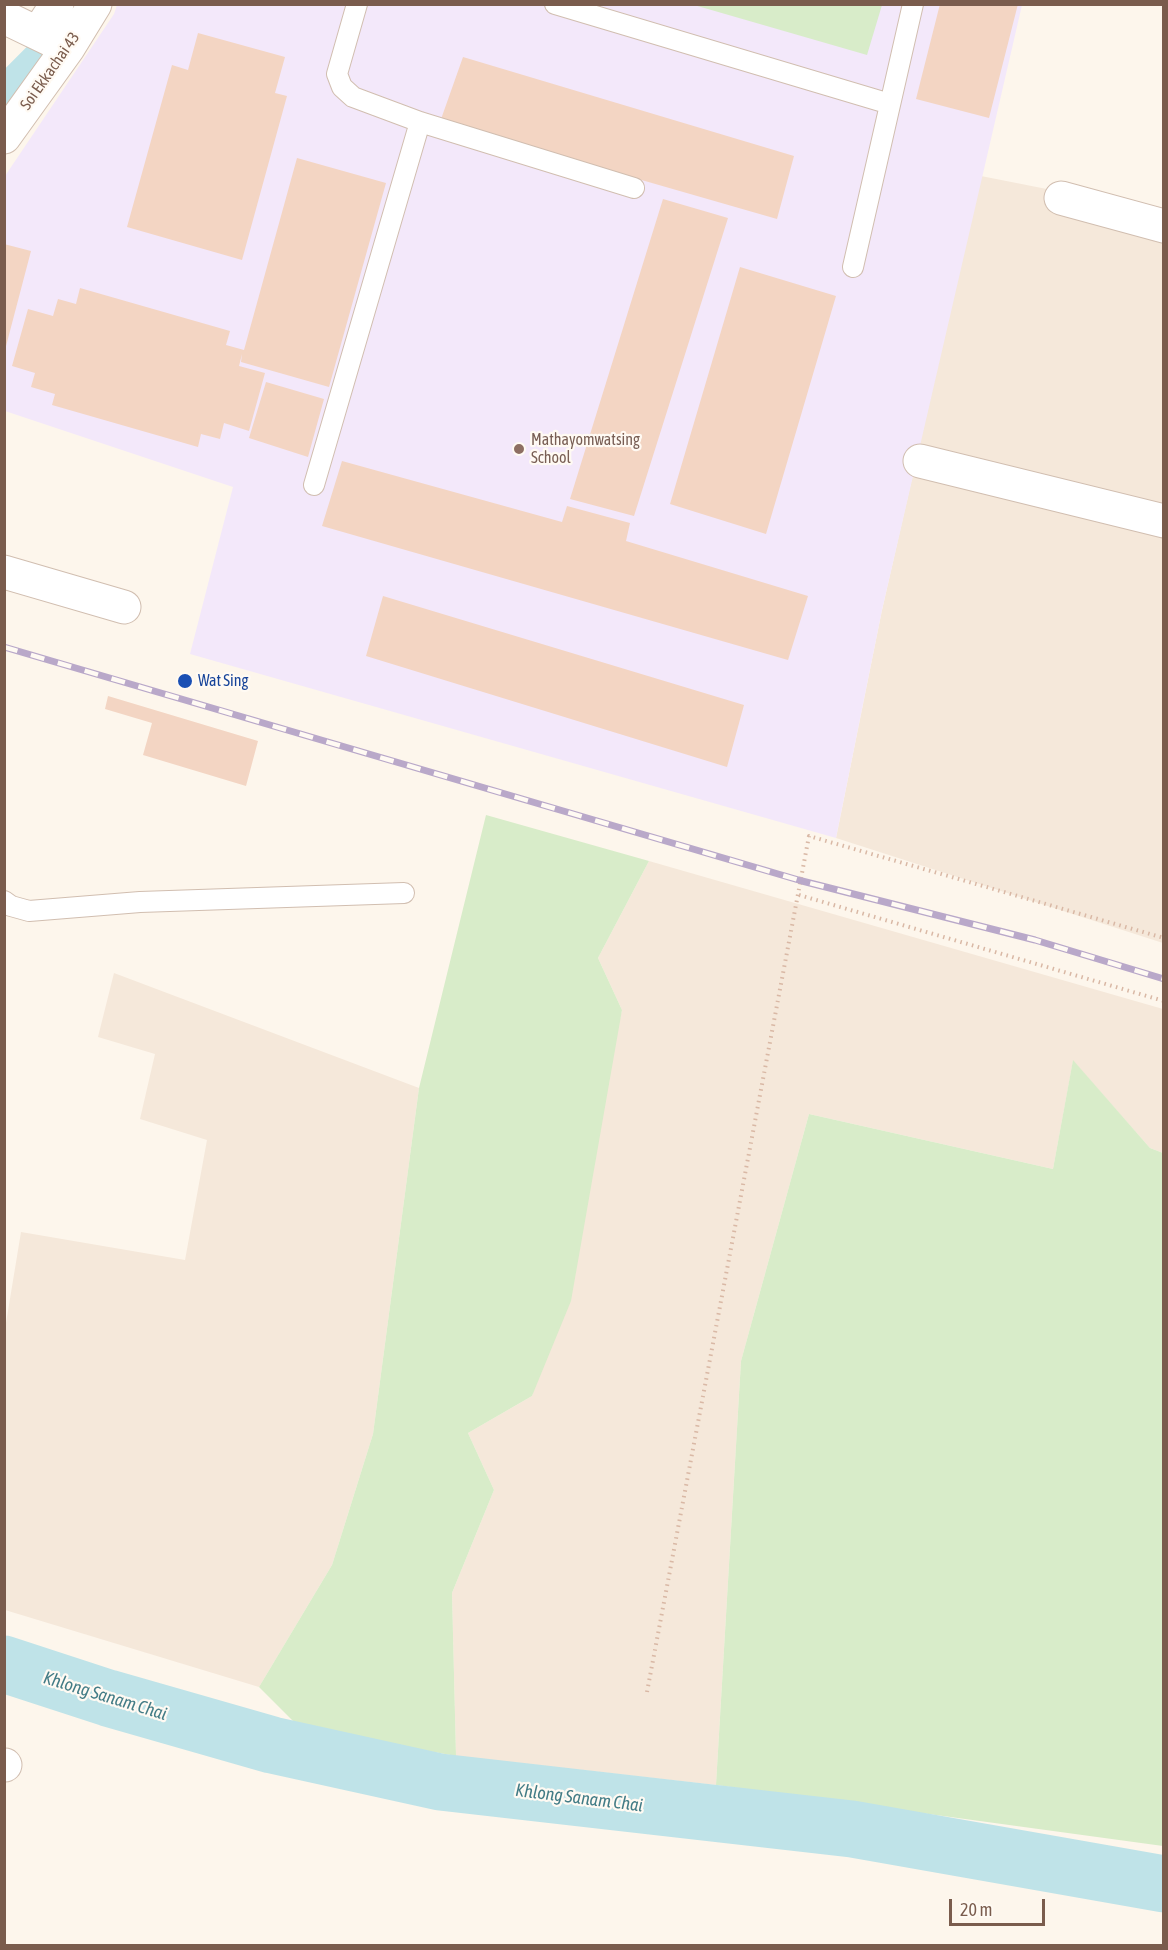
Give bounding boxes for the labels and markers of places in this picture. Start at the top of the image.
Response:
place label: Mathayomwatsing School [531,430,640,468]
marker: Mathayomwatsing School [512,442,526,456]
place label: Wat Sing [198,671,248,691]
marker: Wat Sing [176,672,194,690]

